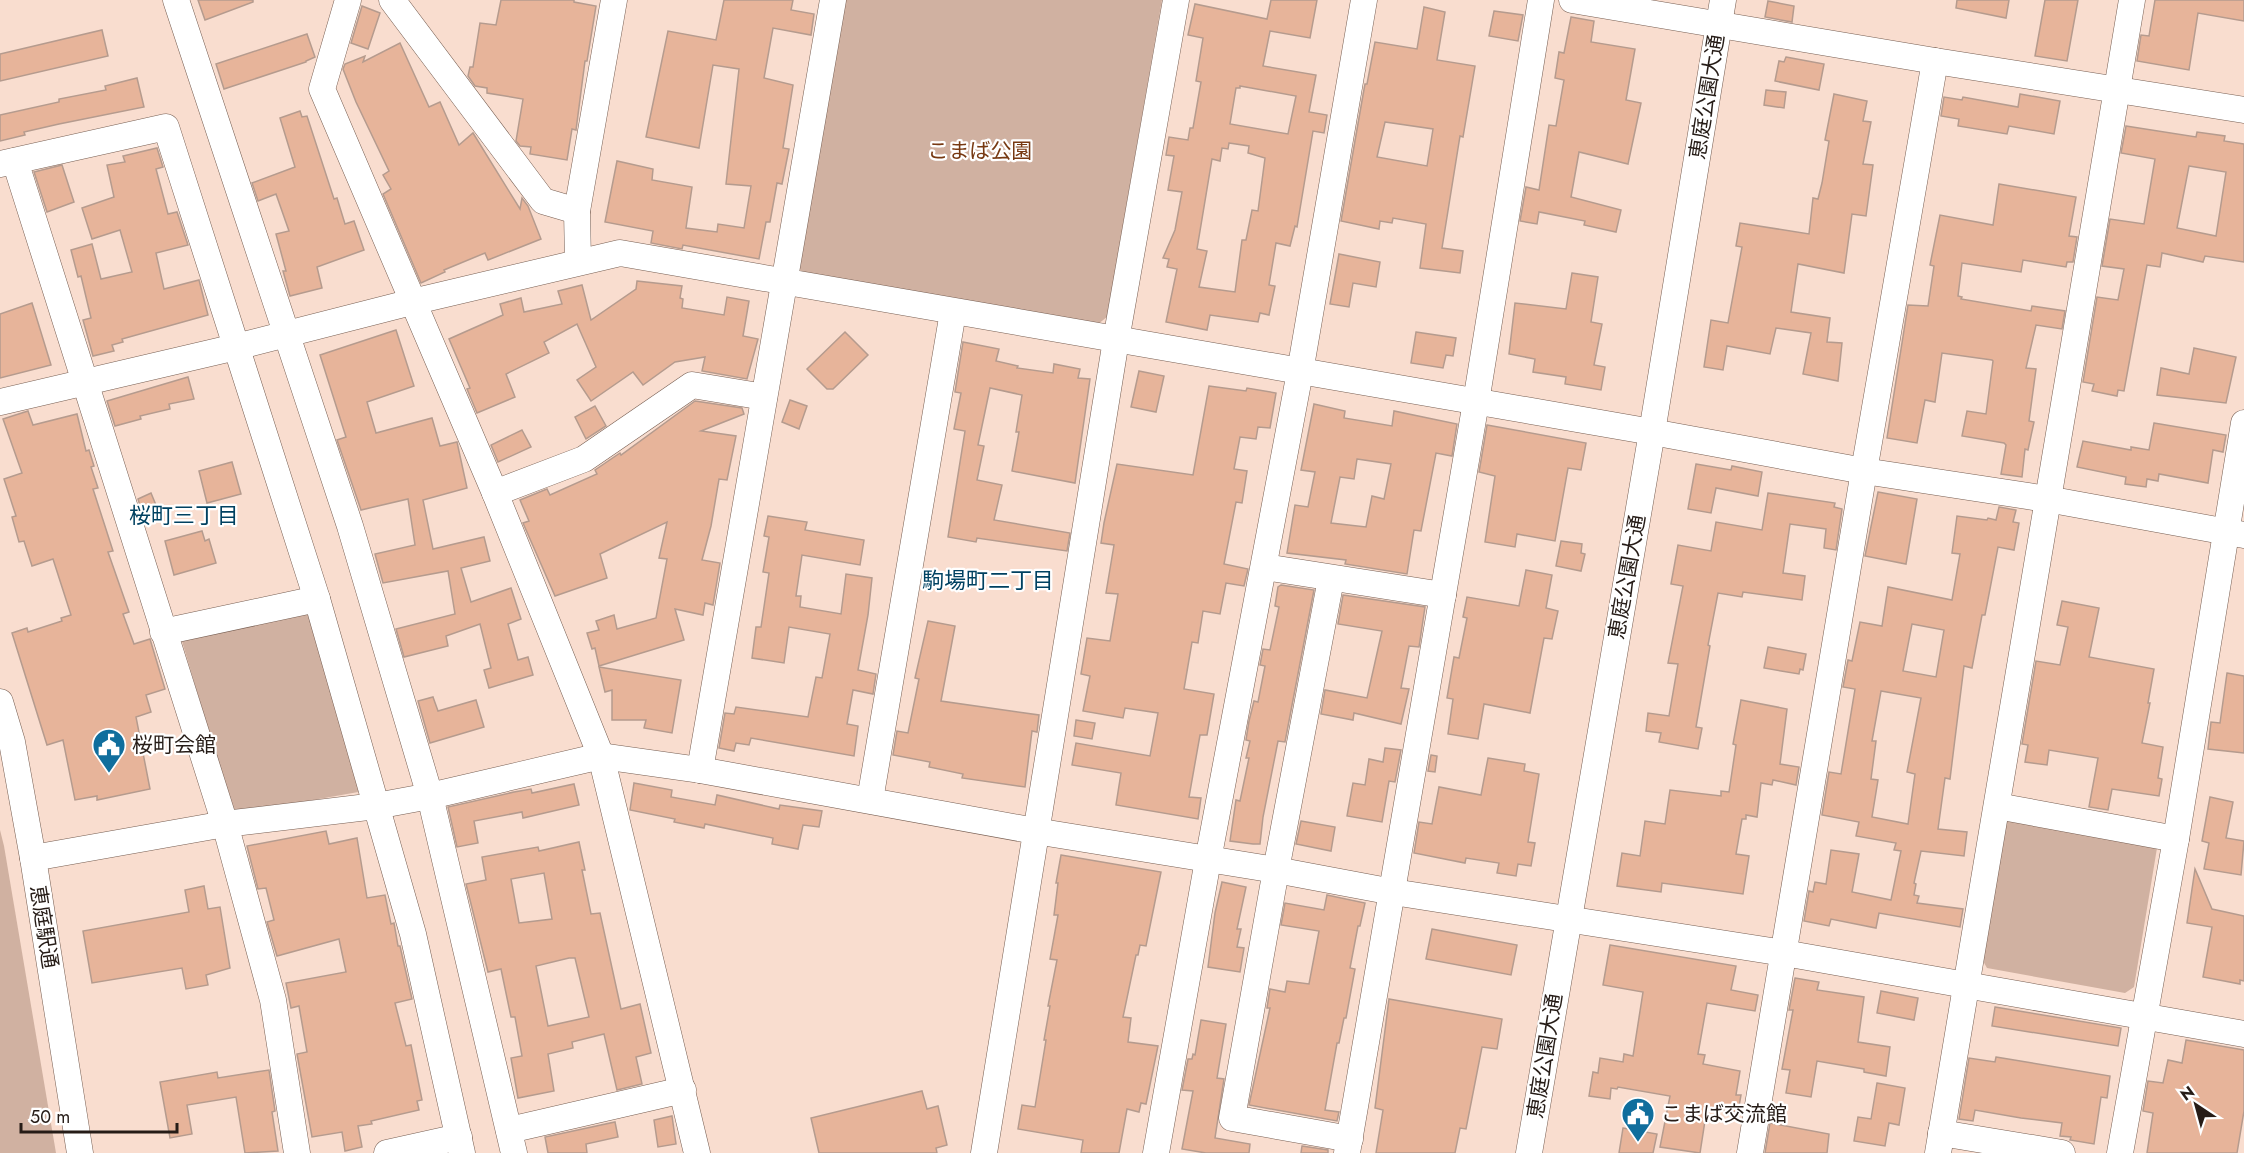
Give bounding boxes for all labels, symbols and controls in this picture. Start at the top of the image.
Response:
street label: 恵庭公園大通 [1682,32,1732,162]
park label: こまば公園 [928,136,1033,166]
district label: 桜町三丁目 [129,499,239,531]
street label: 恵庭公園大通 [1601,512,1653,642]
district label: 駒場町二丁目 [922,564,1054,596]
public building icon: 桜町会館 [91,727,127,774]
place label: 桜町会館 [132,730,216,760]
street label: 恵庭駅通 [23,883,65,971]
street label: 恵庭公園大通 [1520,991,1570,1121]
north arrow [2166,1075,2226,1135]
text: N [2176,1080,2199,1106]
scale bar [21,1096,177,1134]
public building icon: こまば交流館 [1620,1096,1656,1143]
place label: こまば交流館 [1661,1099,1787,1129]
text: 50 m [30,1104,70,1130]

